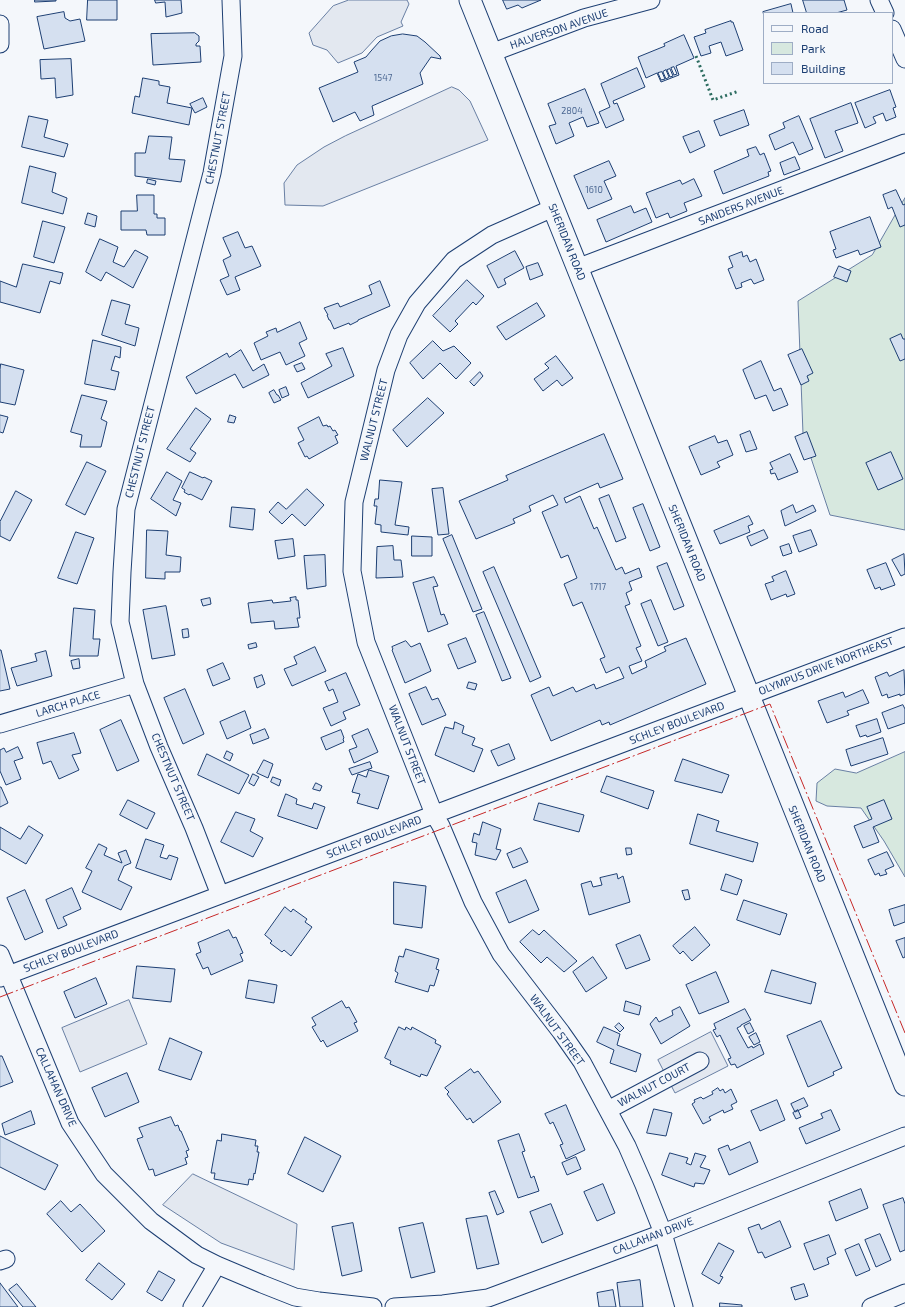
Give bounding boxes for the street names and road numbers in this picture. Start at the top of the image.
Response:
street label: HALVERSON AVENUE [508,6,610,52]
street label: CHESTNUT STREET [203,90,233,186]
street label: SANDERS AVENUE [697,184,785,228]
street label: SHERIDAN ROAD [546,202,588,282]
street label: WALNUT STREET [357,377,391,463]
street label: CHESTNUT STREET [122,405,158,499]
street label: SHERIDAN ROAD [666,503,708,583]
street label: OLYMPUS DRIVE NORTHEAST [757,634,895,698]
street label: LARCH PLACE [34,688,102,720]
street label: SCHLEY BOULEVARD [628,699,726,747]
street label: WALNUT STREET [386,703,428,787]
street label: CHESTNUT STREET [148,731,198,823]
street label: SHERIDAN ROAD [786,804,828,884]
street label: SCHLEY BOULEVARD [325,813,423,861]
street label: SCHLEY BOULEVARD [22,927,120,975]
street label: WALNUT STREET [527,992,587,1068]
street label: CALLAHAN DRIVE [33,1045,79,1129]
street label: WALNUT COURT [615,1060,693,1110]
street label: CALLAHAN DRIVE [611,1215,695,1257]

